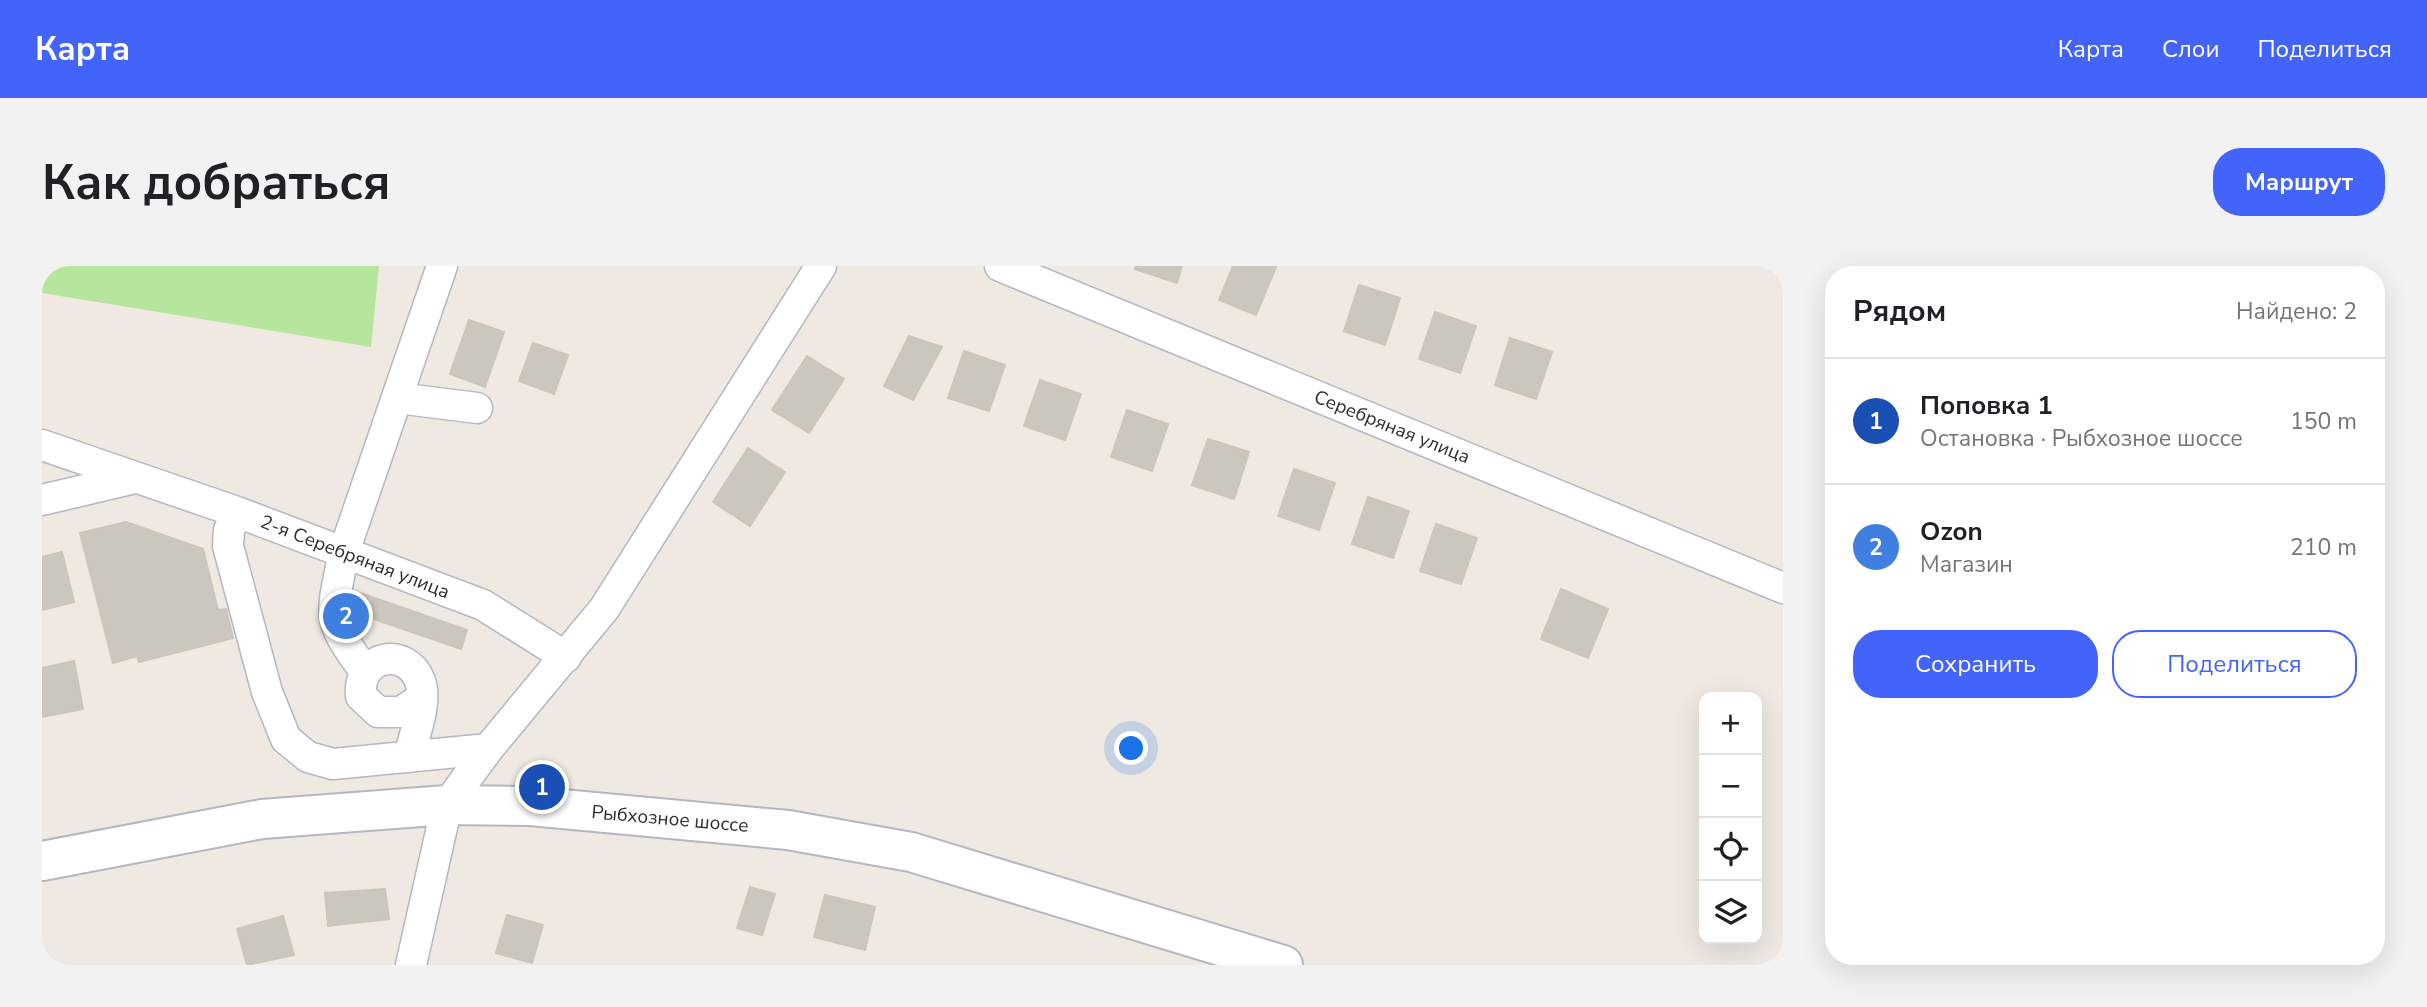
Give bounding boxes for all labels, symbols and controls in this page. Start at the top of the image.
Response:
text: Карта [35,27,130,72]
text: Карта [2058,33,2124,65]
text: Слои [2162,33,2219,65]
text: Поделиться [2257,33,2392,65]
button: Маршрут [2213,148,2385,216]
text: Как добраться [42,149,390,216]
text: Рядом [1853,291,1946,332]
text: Найдено: 2 [2236,296,2357,327]
street label: Серебряная улица [1310,384,1474,470]
text: Поповка 1 [1920,388,2053,423]
text: 1 [1869,406,1883,437]
text: 150 m [2290,406,2357,437]
text: Остановка · Рыбхозное шоссе [1920,423,2243,454]
street label: 2-я Серебряная улица [257,509,453,605]
text: Ozon [1920,514,1983,549]
text: 2 [1869,532,1883,563]
text: 210 m [2290,532,2357,563]
text: Магазин [1920,549,2013,580]
pin: 2 [323,590,369,642]
button: Сохранить [1853,630,2098,698]
button: Поделиться [2112,630,2357,698]
map controls [1699,692,1762,944]
button: + [1699,692,1762,755]
your location [1114,731,1148,765]
button: − [1699,755,1762,818]
pin: 1 [519,761,565,813]
street label: Рыбхозное шоссе [590,799,750,839]
button: locate [1699,818,1762,881]
button: layers [1699,881,1762,944]

